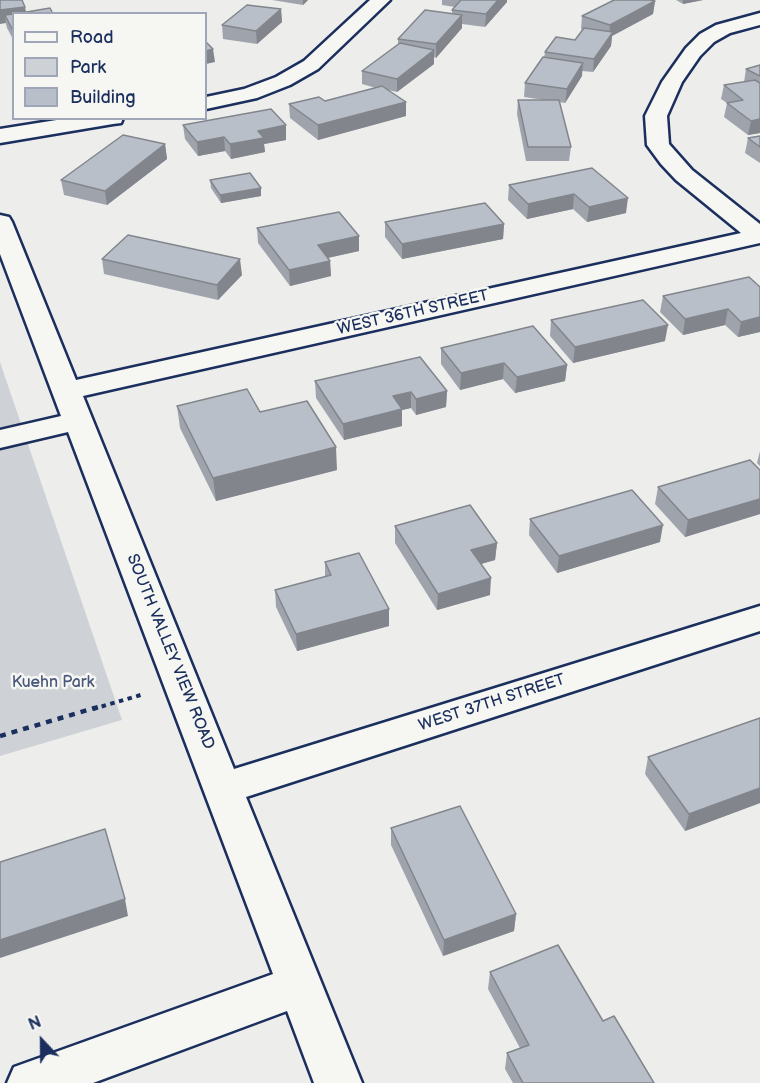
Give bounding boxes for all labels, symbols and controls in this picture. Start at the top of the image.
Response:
legend [12,12,207,120]
text: Road [70,27,114,48]
text: Park [70,57,106,78]
text: Building [70,87,136,108]
street label: WEST 36TH STREET [335,286,491,340]
street label: SOUTH VALLEY VIEW ROAD [122,552,218,752]
street label: WEST 37TH STREET [416,670,568,736]
park label: Kuehn Park [12,673,94,693]
north arrow [12,1011,72,1071]
text: N [26,1013,44,1035]

